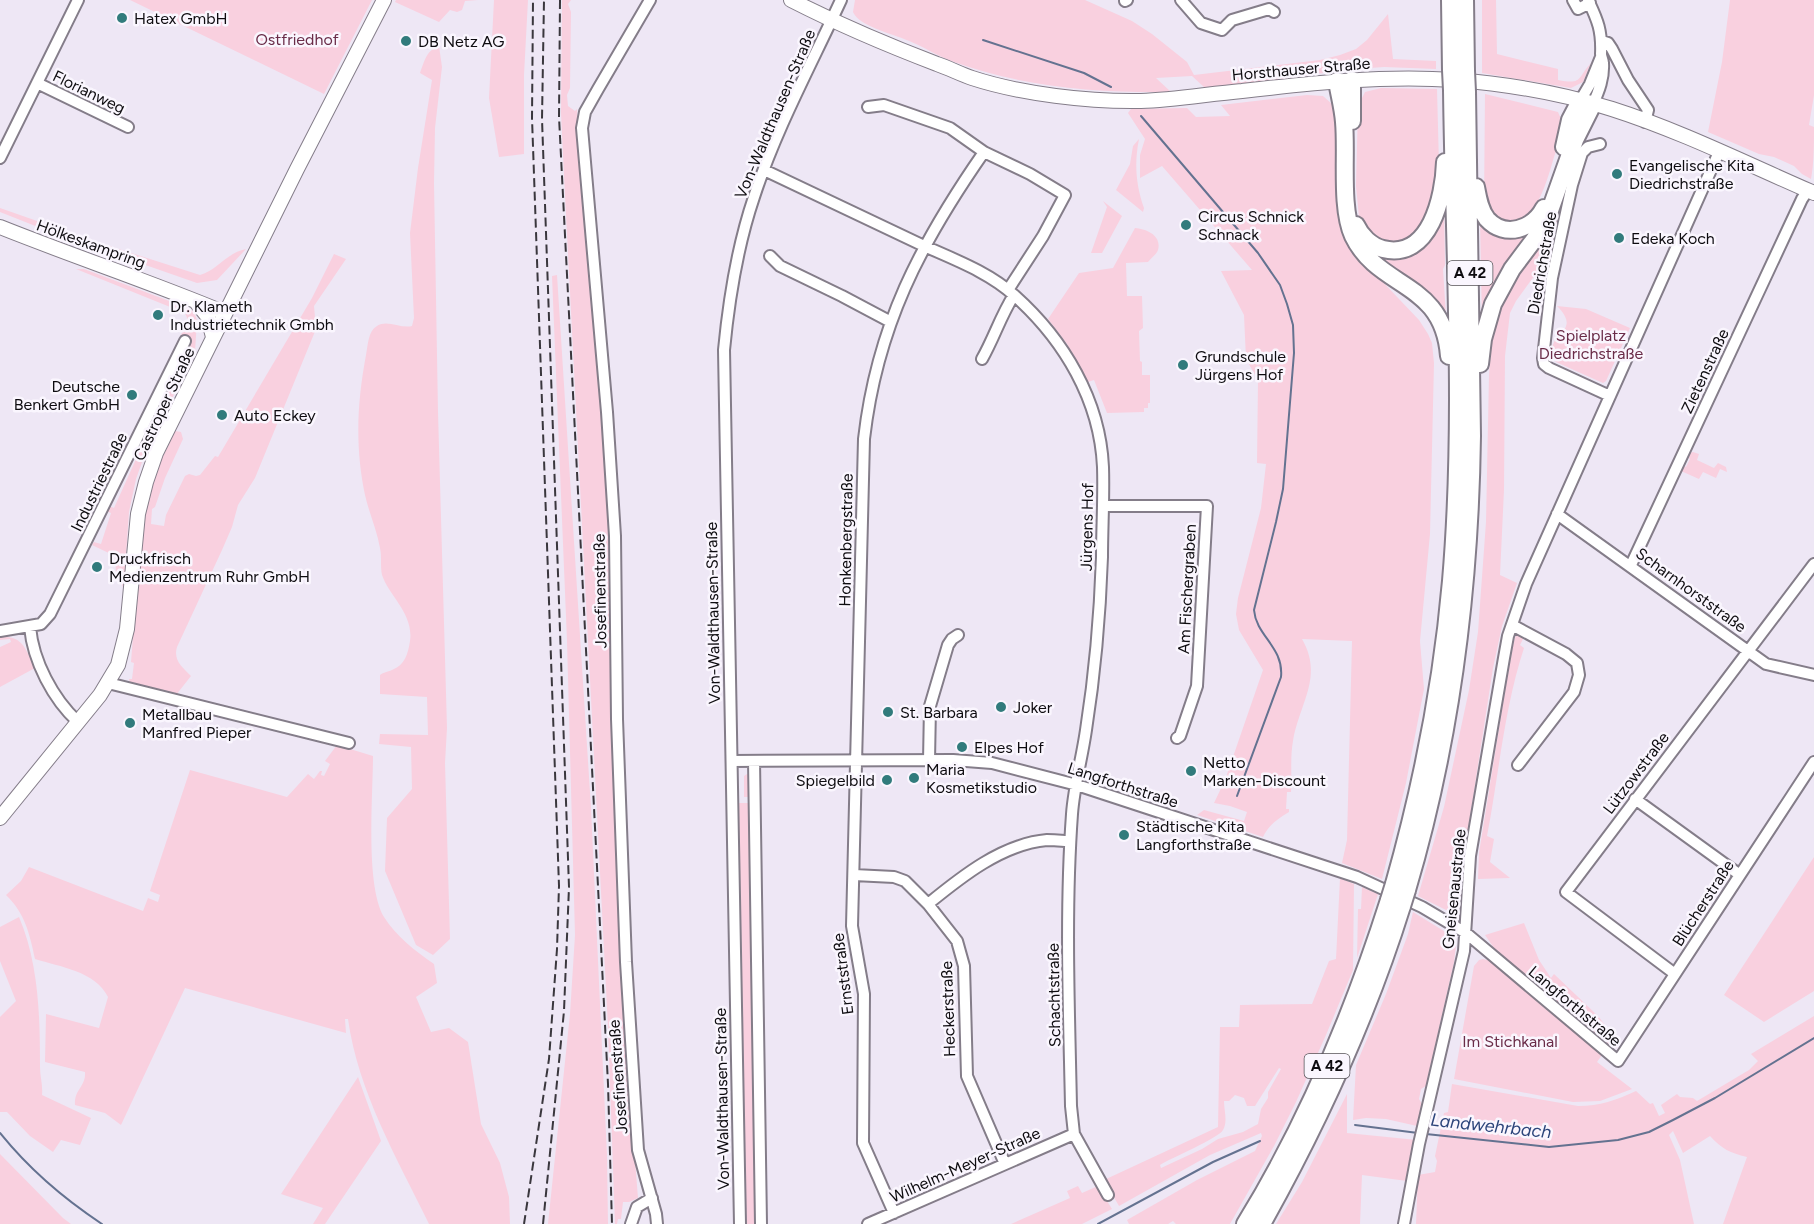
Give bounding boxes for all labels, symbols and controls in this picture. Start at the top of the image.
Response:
place label: Hatex GmbH [134,9,228,28]
marker: Hatex GmbH [115,11,129,25]
street label: Von-Waldthausen-Straße [731,26,819,202]
park label: Ostfriedhof [255,30,339,49]
place label: DB Netz AG [418,32,504,51]
marker: DB Netz AG [399,34,413,48]
street label: Horsthauser Straße [1231,53,1371,85]
street label: Florianweg [50,66,128,118]
place label: Evangelische Kita Diedrichstraße [1629,156,1754,193]
marker: Evangelische Kita Diedrichstraße [1610,167,1624,181]
place label: Circus Schnick Schnack [1198,207,1304,244]
street label: Diedrichstraße [1524,210,1560,316]
street label: Hölkeskampring [34,215,148,273]
marker: Circus Schnick Schnack [1179,218,1193,232]
place label: Edeka Koch [1631,229,1715,248]
marker: Edeka Koch [1612,231,1626,245]
road number: A 42 [1448,261,1492,285]
place label: Dr. Klameth Industrietechnik Gmbh [170,297,334,334]
marker: Dr. Klameth Industrietechnik Gmbh [151,308,165,322]
street label: Zietenstraße [1677,325,1733,416]
park label: Spielplatz Diedrichstraße [1539,326,1643,363]
street label: Castroper Straße [129,344,199,464]
place label: Grundschule Jürgens Hof [1195,347,1286,384]
marker: Grundschule Jürgens Hof [1176,358,1190,372]
place label: Deutsche Benkert GmbH [14,377,120,414]
marker: Deutsche Benkert GmbH [125,388,139,402]
place label: Auto Eckey [234,406,316,425]
marker: Auto Eckey [215,408,229,422]
street label: Industriestraße [67,429,131,535]
street label: Honkenbergstraße [835,473,857,607]
street label: Jürgens Hof [1077,483,1097,571]
street label: Von-Waldthausen-Straße [702,522,724,704]
street label: Am Fischergraben [1174,524,1200,654]
street label: Josefinenstraße [589,533,611,649]
street label: Scharnhorststraße [1632,544,1750,637]
place label: Druckfrisch Medienzentrum Ruhr GmbH [109,549,310,586]
marker: Druckfrisch Medienzentrum Ruhr GmbH [90,560,104,574]
place label: Joker [1013,698,1053,717]
marker: Joker [994,700,1008,714]
place label: St. Barbara [900,703,978,722]
place label: Metallbau Manfred Pieper [142,705,252,742]
marker: St. Barbara [881,705,895,719]
marker: Metallbau Manfred Pieper [123,716,137,730]
street label: Lützowstraße [1599,728,1673,818]
place label: Elpes Hof [974,738,1044,757]
marker: Elpes Hof [955,740,969,754]
place label: Netto Marken-Discount [1203,753,1326,790]
street label: Langforthstraße [1065,758,1181,812]
place label: Maria Kosmetikstudio [926,760,1037,797]
marker: Netto Marken-Discount [1184,764,1198,778]
place label: Spiegelbild [796,771,875,790]
marker: Maria Kosmetikstudio [907,771,921,785]
marker: Spiegelbild [880,773,894,787]
place label: Städtische Kita Langforthstraße [1136,817,1251,854]
marker: Städtische Kita Langforthstraße [1117,828,1131,842]
street label: Gneisenaustraße [1438,828,1470,950]
street label: Blücherstraße [1668,856,1738,950]
street label: Ernststraße [829,932,857,1016]
street label: Schachtstraße [1044,943,1064,1047]
street label: Heckerstraße [937,960,959,1057]
street label: Langforthstraße [1525,962,1625,1050]
street label: Von-Waldthausen-Straße [711,1008,733,1190]
street label: Josefinenstraße [605,1019,631,1135]
park label: Im Stichkanal [1462,1032,1558,1051]
road number: A 42 [1304,1054,1350,1078]
water label: Landwehrbach [1429,1109,1553,1143]
street label: Wilhelm-Meyer-Straße [887,1123,1043,1207]

